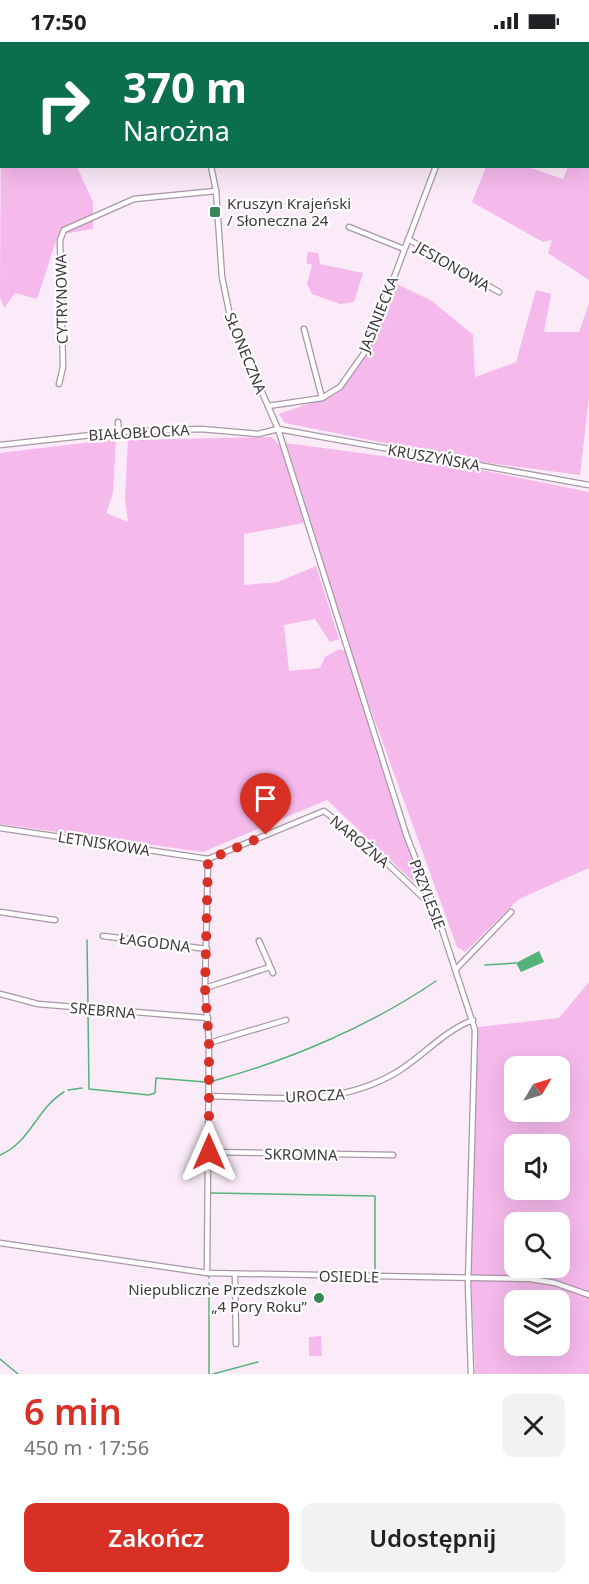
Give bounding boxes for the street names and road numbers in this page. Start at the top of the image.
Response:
street label: JESIONOWA [410,235,494,296]
street label: CYTRYNOWA [50,253,72,344]
street label: JASINIECKA [353,273,402,357]
street label: SŁONECZNA [221,309,272,397]
street label: BIAŁOBŁOCKA [88,419,190,445]
street label: KRUSZYŃSKA [386,439,482,475]
street label: NAROŻNA [326,810,394,872]
street label: LETNISKOWA [57,826,152,860]
street label: PRZYLESIE [406,856,450,932]
street label: ŁAGODNA [118,928,192,956]
street label: SREBRNA [69,997,137,1023]
street label: UROCZA [285,1083,346,1107]
street label: SKROMNA [264,1143,338,1165]
street label: OSIEDLE [319,1265,379,1287]

